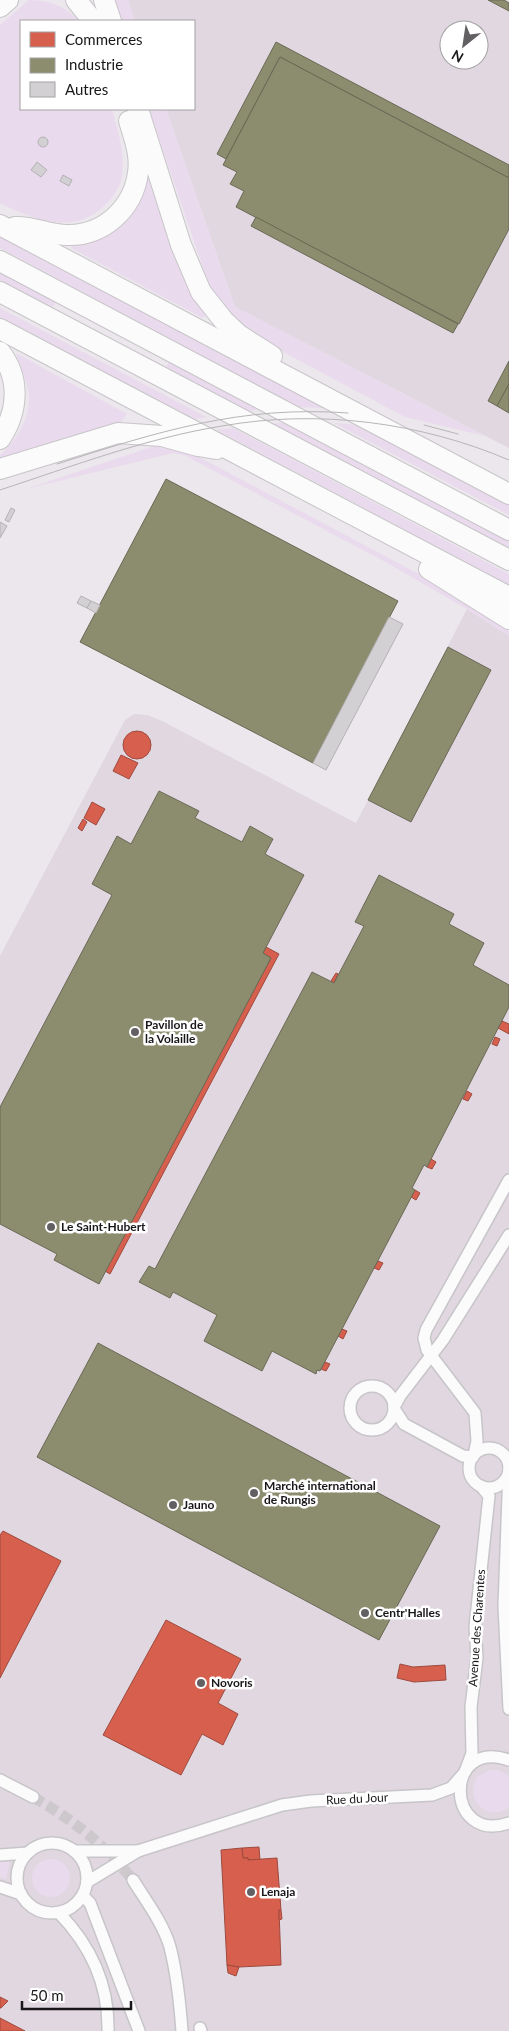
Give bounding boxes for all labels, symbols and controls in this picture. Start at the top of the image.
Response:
legend [20,20,195,110]
north arrow [439,20,489,70]
text: Commerces [65,30,143,48]
text: N [448,47,466,67]
text: Industrie [65,55,123,73]
text: Autres [65,80,108,98]
place label: Pavillon de la Volaille [145,1017,204,1046]
marker: Pavillon de la Volaille [129,1026,141,1038]
place label: Le Saint-Hubert [61,1219,146,1234]
marker: Le Saint-Hubert [45,1221,57,1233]
place label: Marché international de Rungis [264,1478,376,1507]
marker: Marché international de Rungis [248,1487,260,1499]
place label: Jauno [183,1497,215,1512]
marker: Jauno [167,1499,179,1511]
street label: Avenue des Charentes [465,1569,488,1687]
place label: Centr'Halles [375,1605,440,1620]
marker: Centr'Halles [359,1607,371,1619]
place label: Novoris [211,1675,253,1690]
marker: Novoris [195,1677,207,1689]
street label: Rue du Jour [326,1789,389,1808]
place label: Lenaja [261,1884,295,1899]
marker: Lenaja [245,1886,257,1898]
scale bar [22,1978,131,2010]
text: 50 m [30,1986,64,2004]

